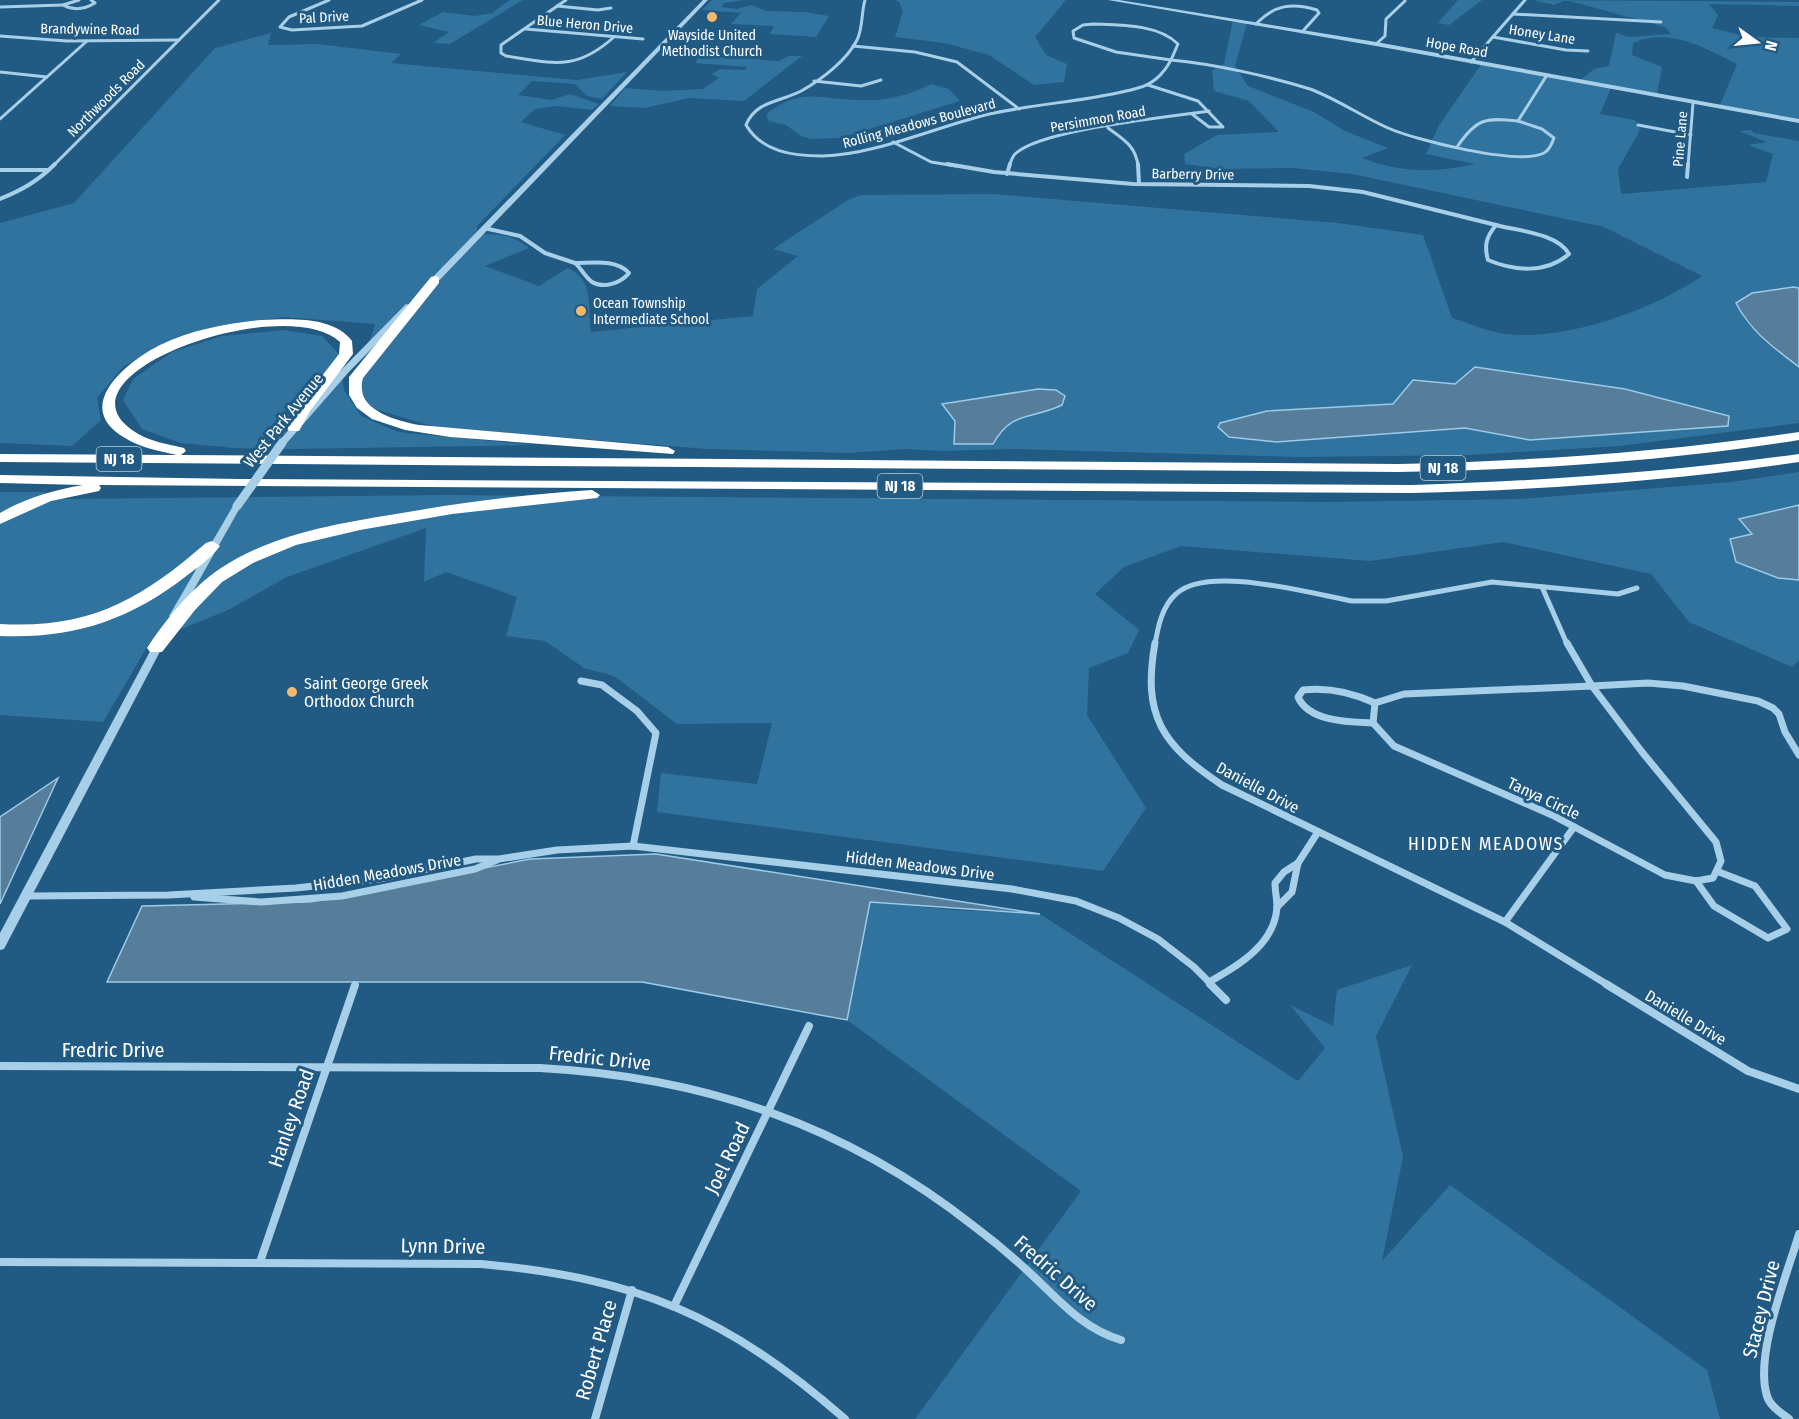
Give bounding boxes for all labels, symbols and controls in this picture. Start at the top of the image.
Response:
street label: Pal Drive [299,8,349,27]
marker: Wayside United Methodist Church [705,10,719,24]
street label: Blue Heron Drive [536,12,634,37]
north arrow [1727,12,1787,72]
street label: Brandywine Road [40,20,140,39]
street label: Honey Lane [1508,21,1576,48]
place label: Wayside United Methodist Church [662,27,762,60]
street label: Hope Road [1425,34,1489,61]
text: N [1761,39,1781,53]
street label: Northwoods Road [64,56,149,141]
street label: Rolling Meadows Boulevard [841,95,997,152]
street label: Persimmon Road [1049,103,1147,136]
street label: Pine Lane [1670,110,1691,168]
street label: Barberry Drive [1151,165,1235,184]
place label: Ocean Township Intermediate School [593,295,709,328]
marker: Ocean Township Intermediate School [574,304,588,318]
street label: West Park Avenue [240,369,327,471]
road number: NJ 18 [96,447,142,471]
road number: NJ 18 [1420,456,1466,480]
road number: NJ 18 [878,474,922,498]
place label: Saint George Greek Orthodox Church [304,674,429,711]
marker: Saint George Greek Orthodox Church [285,685,299,699]
street label: Danielle Drive [1213,758,1303,817]
street label: Tanya Circle [1505,773,1583,823]
district label: HIDDEN MEADOWS [1408,833,1564,855]
street label: Hidden Meadows Drive [844,847,996,884]
street label: Hidden Meadows Drive [312,850,463,895]
street label: Danielle Drive [1642,986,1730,1049]
street label: Fredric Drive [62,1038,164,1062]
street label: Fredric Drive [548,1041,652,1075]
street label: Hanley Road [263,1066,319,1170]
street label: Joel Road [699,1118,755,1198]
street label: Fredric Drive [1009,1230,1103,1316]
street label: Lynn Drive [400,1233,486,1259]
street label: Stacey Drive [1737,1258,1785,1360]
street label: Robert Place [570,1297,622,1403]

